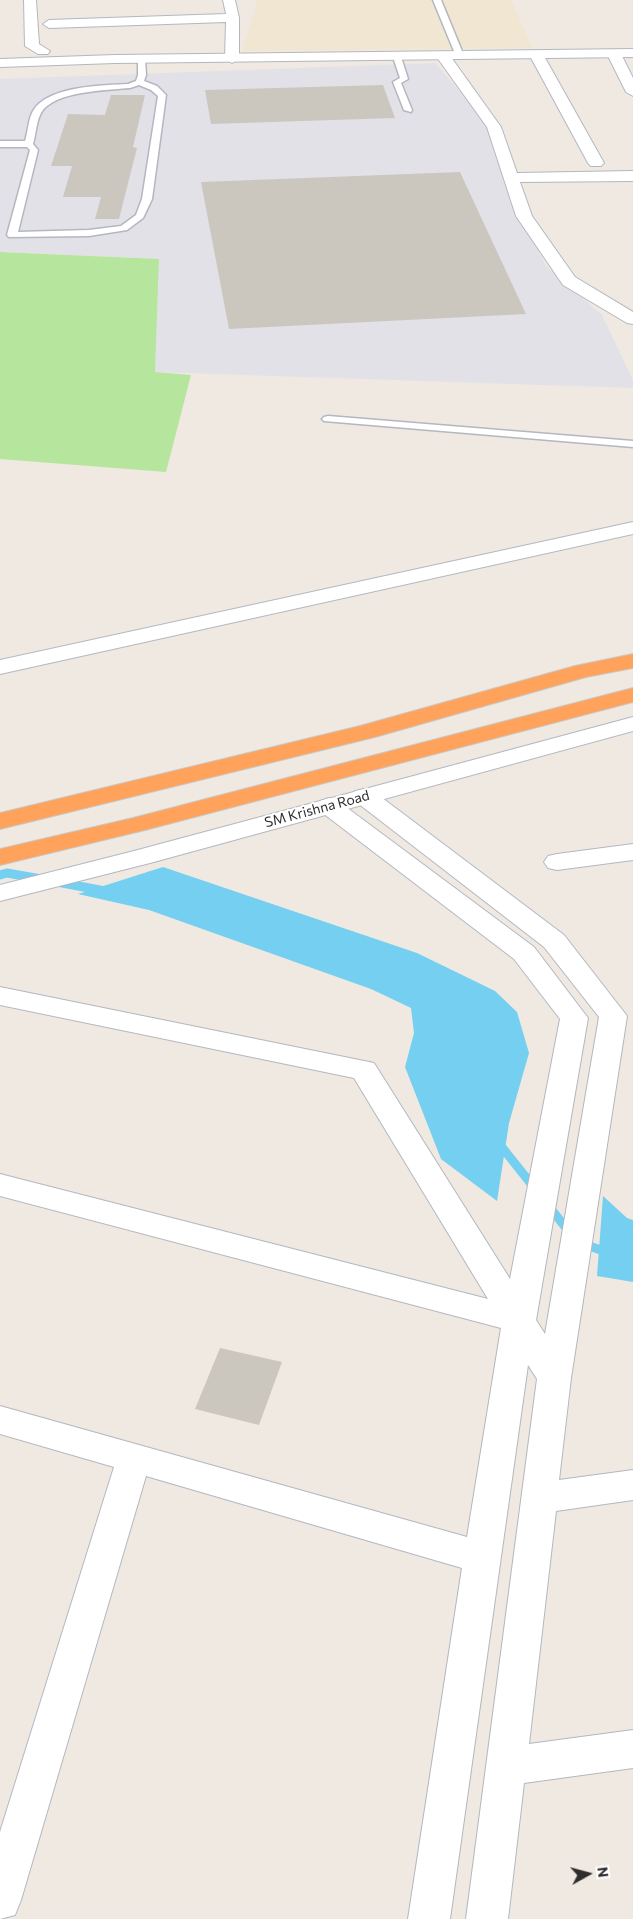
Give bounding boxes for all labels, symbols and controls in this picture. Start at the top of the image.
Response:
street label: SM Krishna Road [263,787,371,831]
north arrow [563,1849,613,1899]
text: N [594,1866,612,1878]

